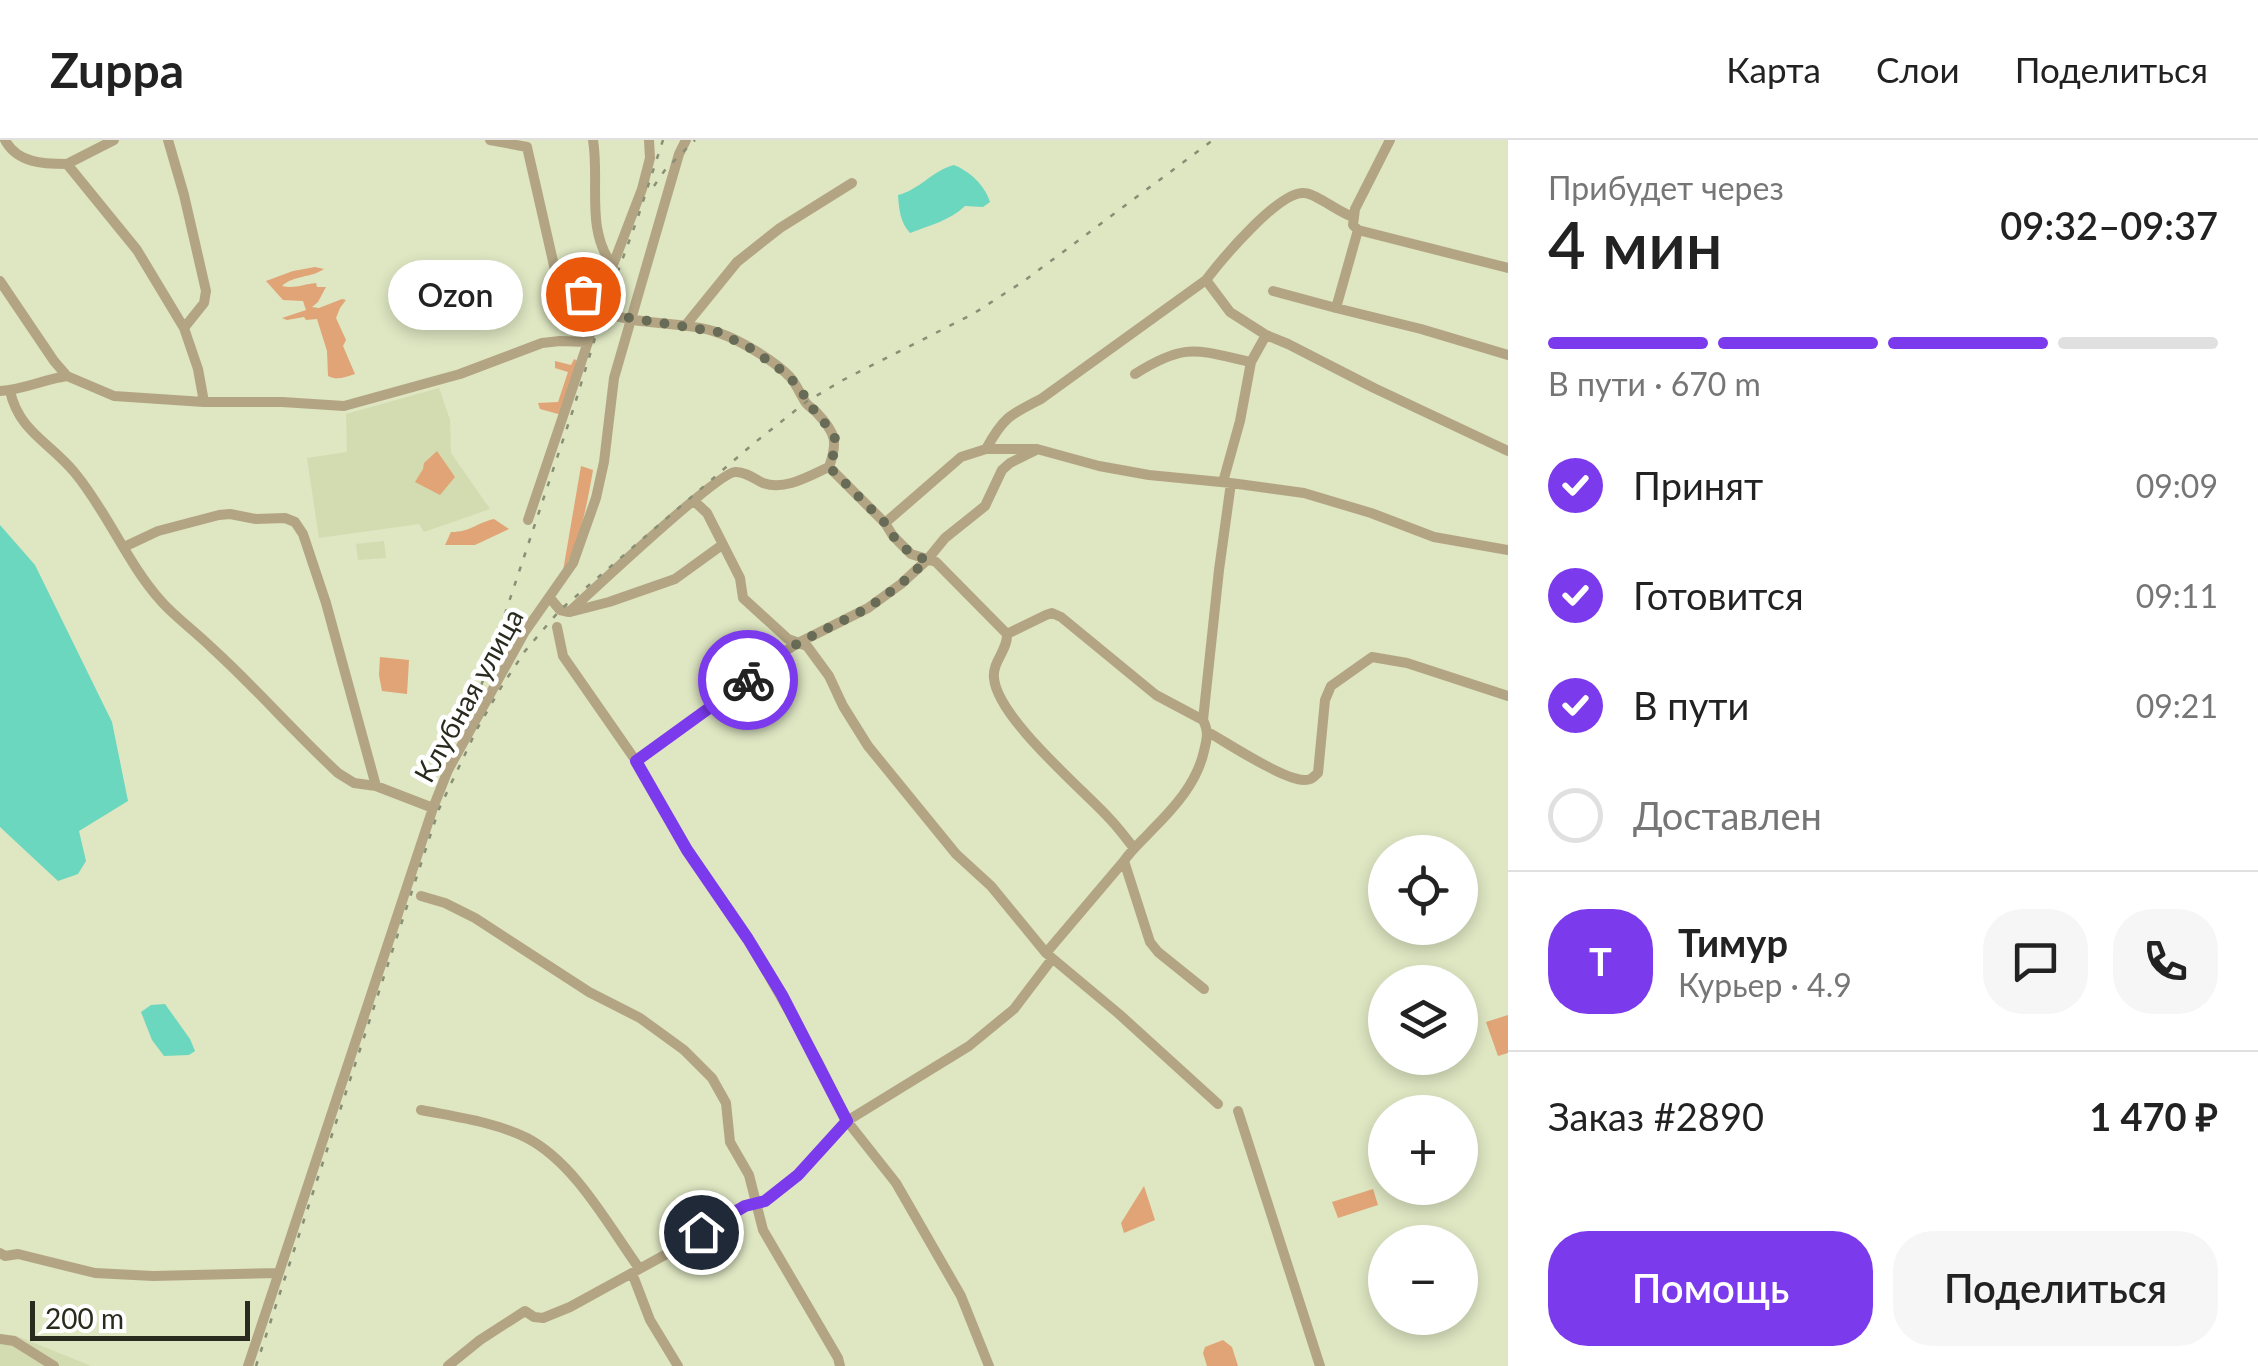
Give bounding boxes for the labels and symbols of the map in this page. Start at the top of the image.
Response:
pin [541,252,626,337]
callout: Ozon [388,259,523,329]
street label: Клубная улица [406,602,530,788]
courier [698,630,798,730]
pin [659,1190,744,1275]
scale bar [30,1296,250,1340]

